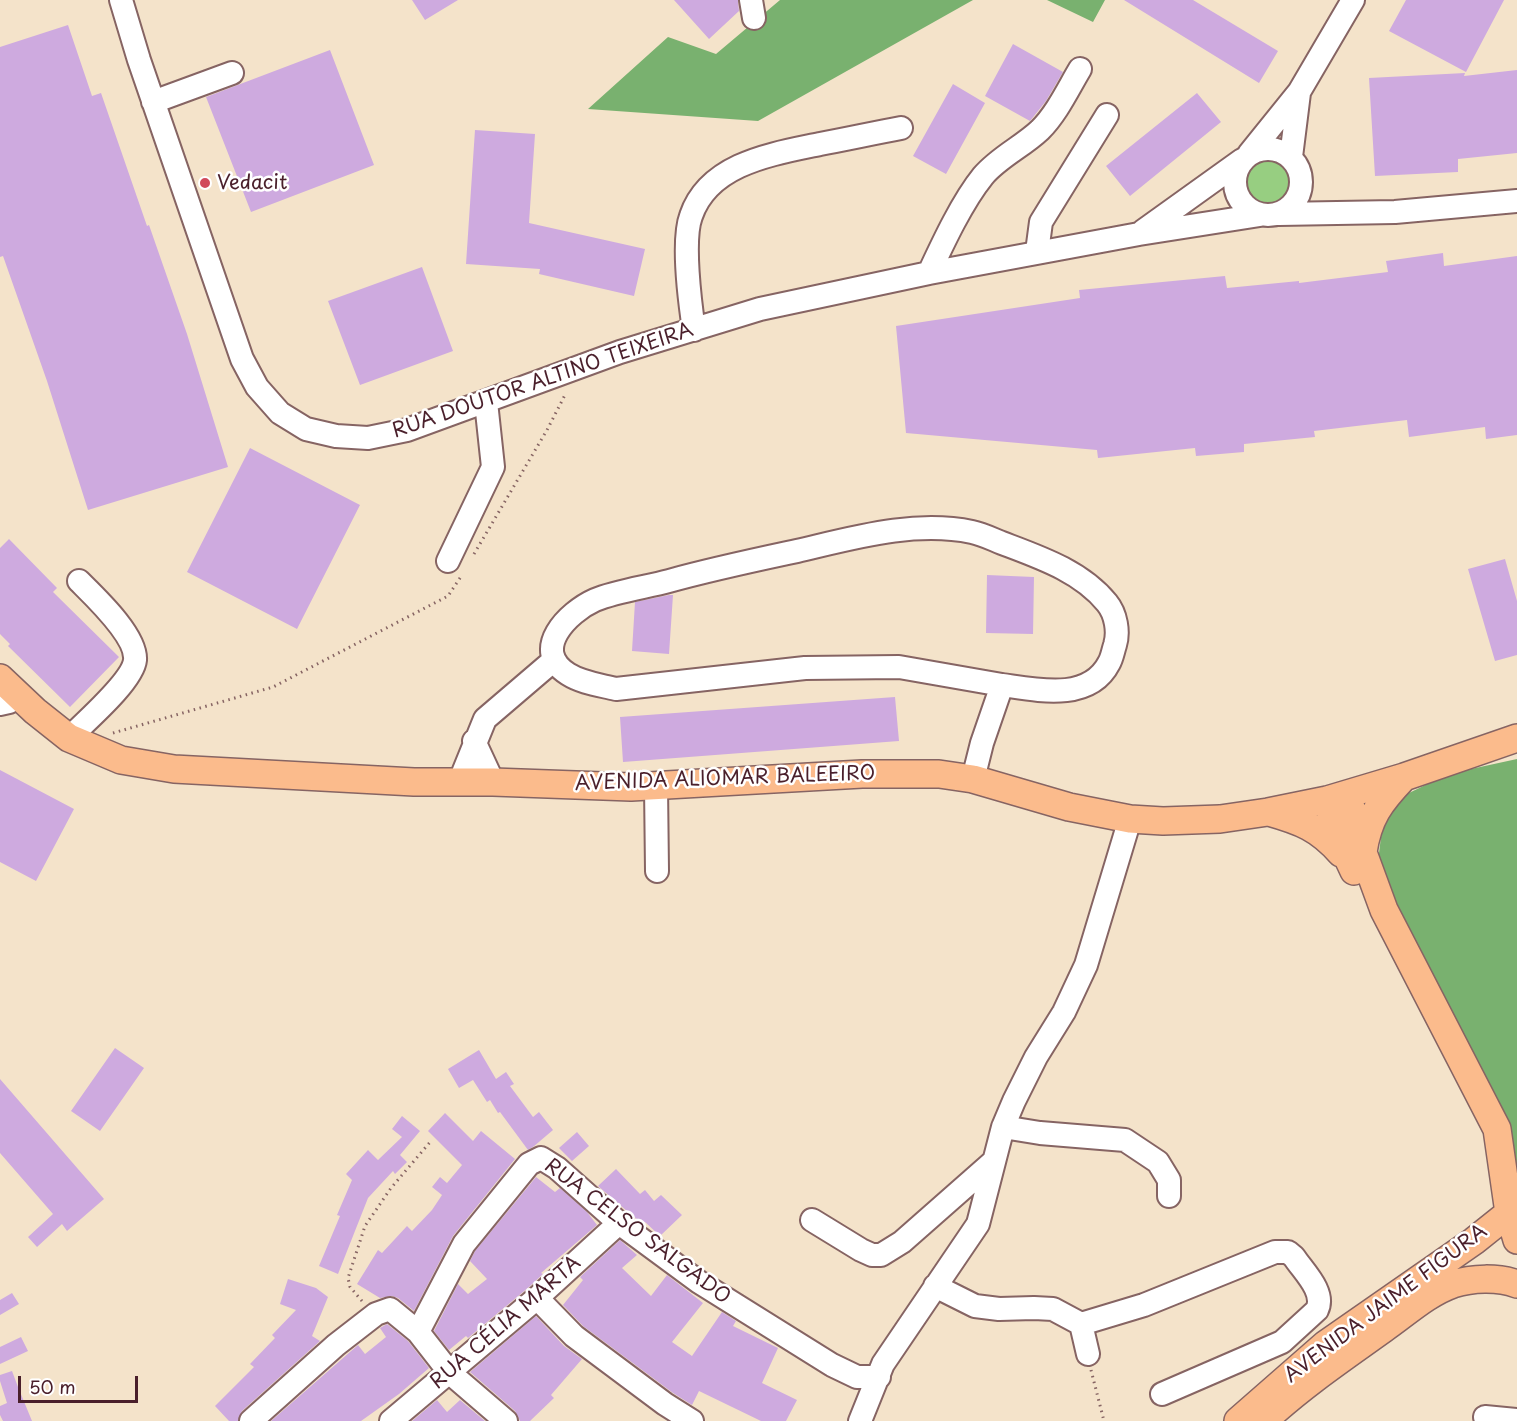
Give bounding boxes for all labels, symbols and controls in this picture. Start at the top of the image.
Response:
place label: Vedacit [217,171,287,195]
marker: Vedacit [198,176,212,190]
street label: RUA DOUTOR ALTINO TEIXEIRA [389,318,697,444]
street label: AVENIDA ALIOMAR BALEEIRO [574,762,876,796]
street label: RUA CELSO SALGADO [539,1154,735,1310]
street label: AVENIDA JAIME FIGURA [1280,1220,1492,1388]
street label: RUA CÉLIA MARTA [426,1251,586,1395]
scale bar [21,1364,141,1402]
text: 50 m [29,1373,76,1400]

